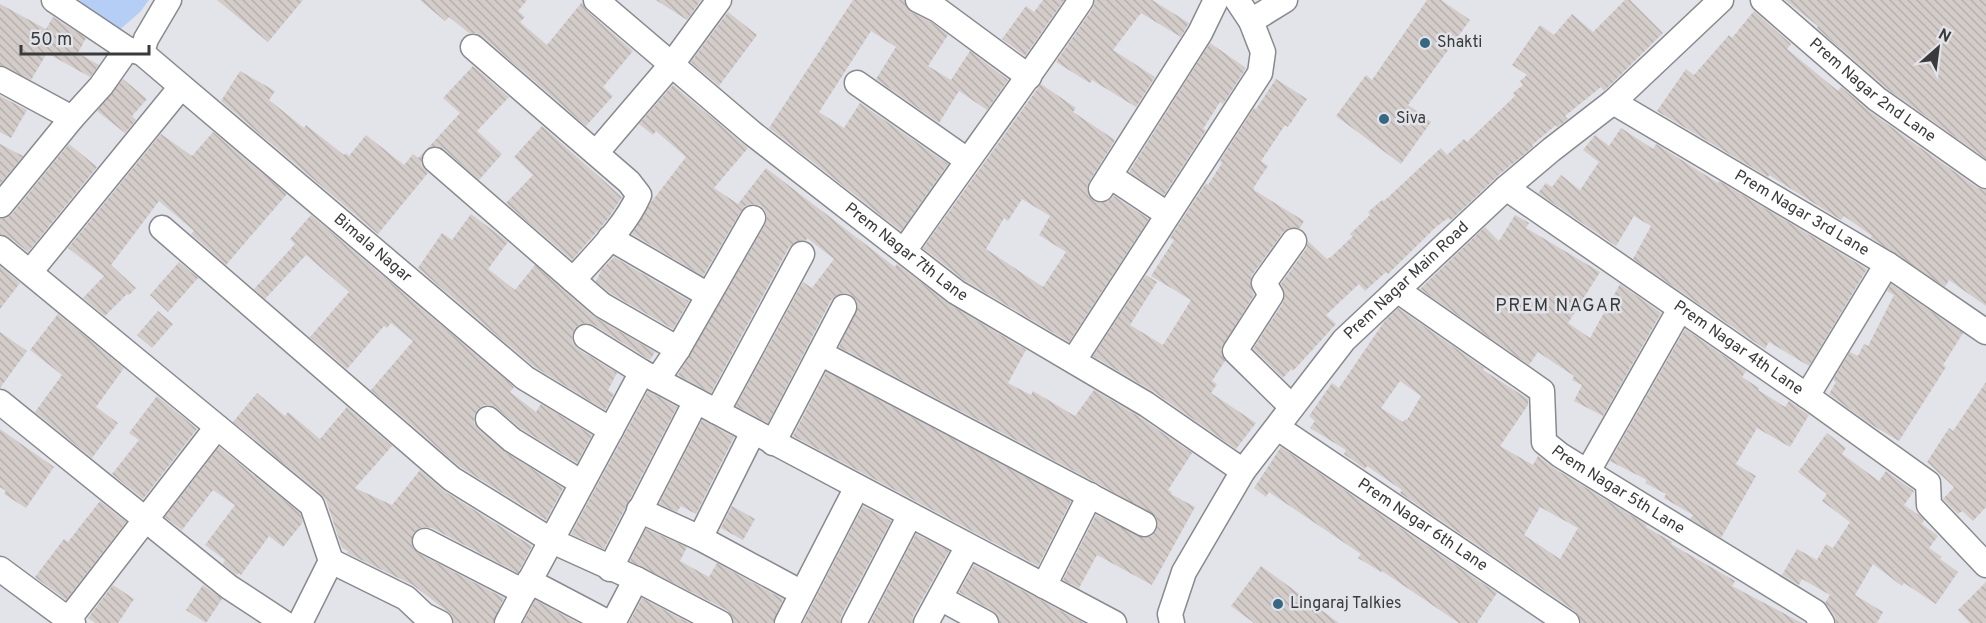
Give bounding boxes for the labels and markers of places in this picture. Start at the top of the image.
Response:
place label: Shakti [1437,33,1482,53]
marker: Shakti [1418,36,1432,50]
place label: Siva [1396,109,1426,129]
marker: Siva [1377,112,1391,126]
place label: Lingaraj Talkies [1290,594,1401,614]
marker: Lingaraj Talkies [1271,597,1285,611]

